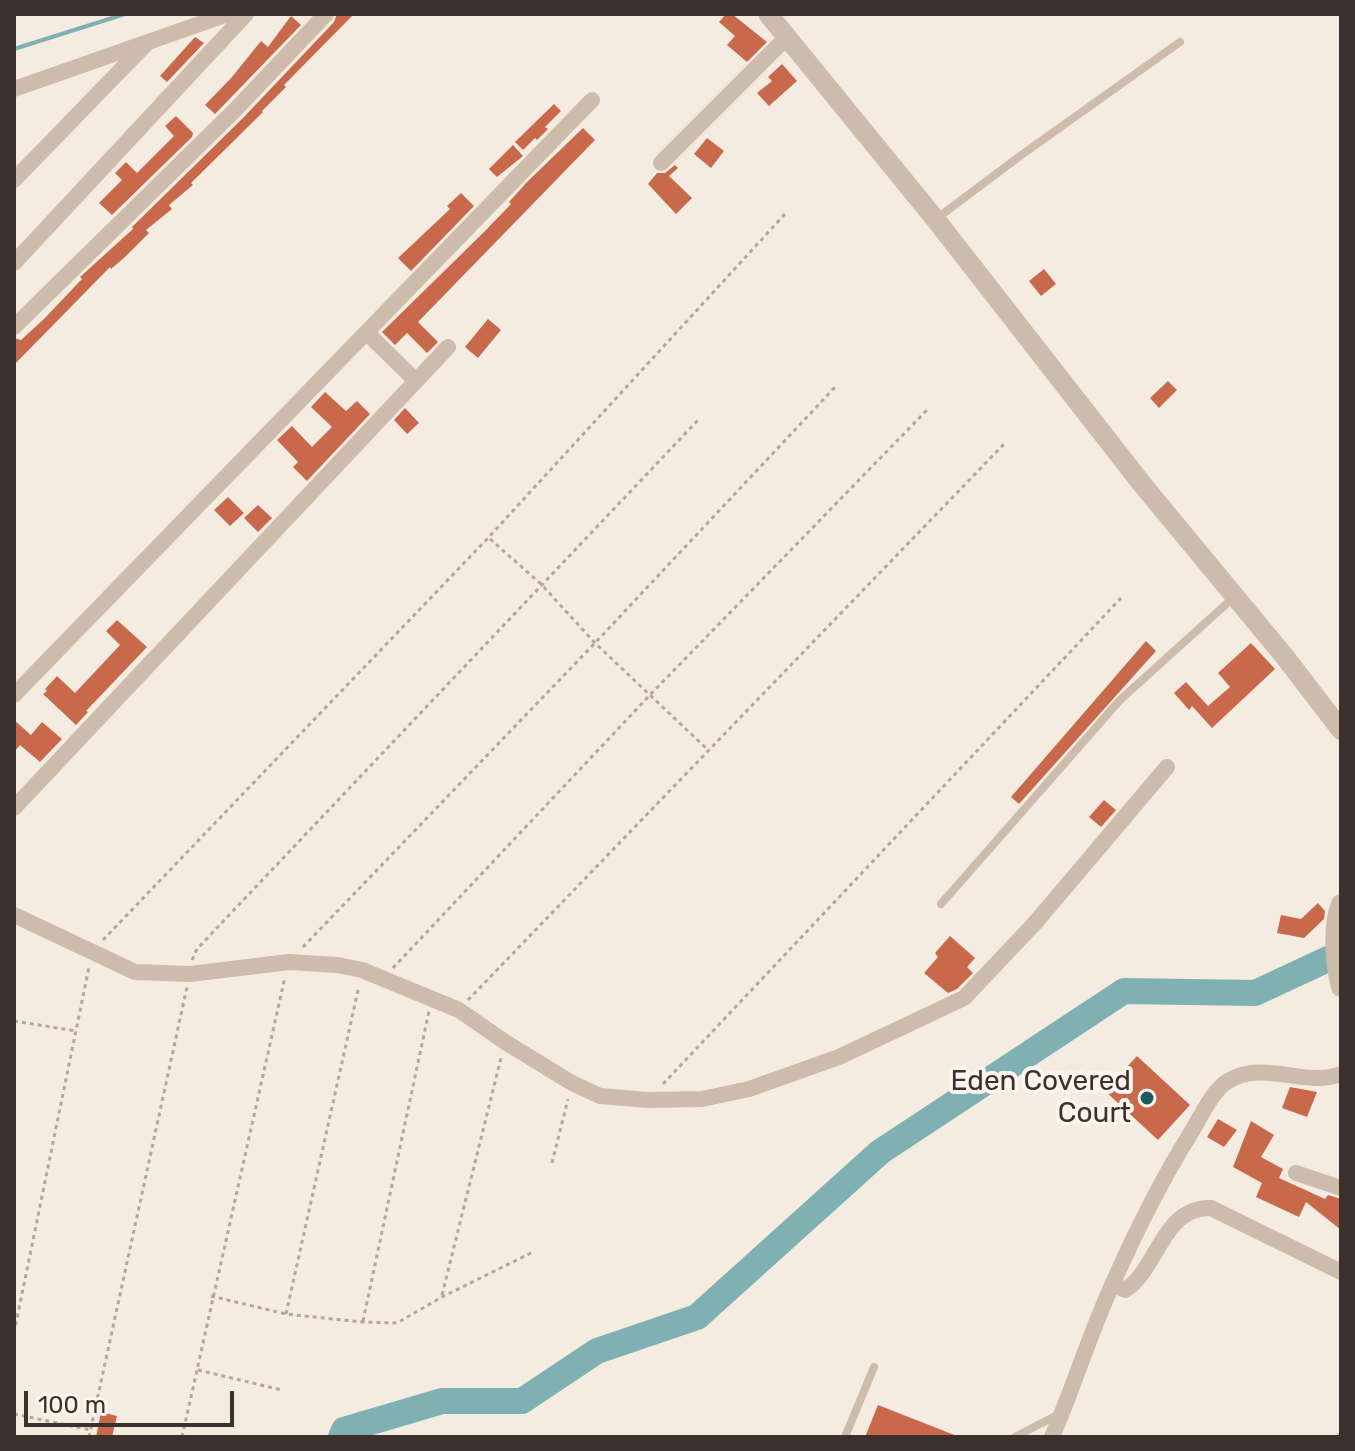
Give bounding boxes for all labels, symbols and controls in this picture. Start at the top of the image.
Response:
place label: Eden Covered Court [950,1065,1131,1131]
marker: Eden Covered Court [1138,1089,1156,1107]
scale bar [28,1375,238,1425]
text: 100 m [38,1391,106,1419]

